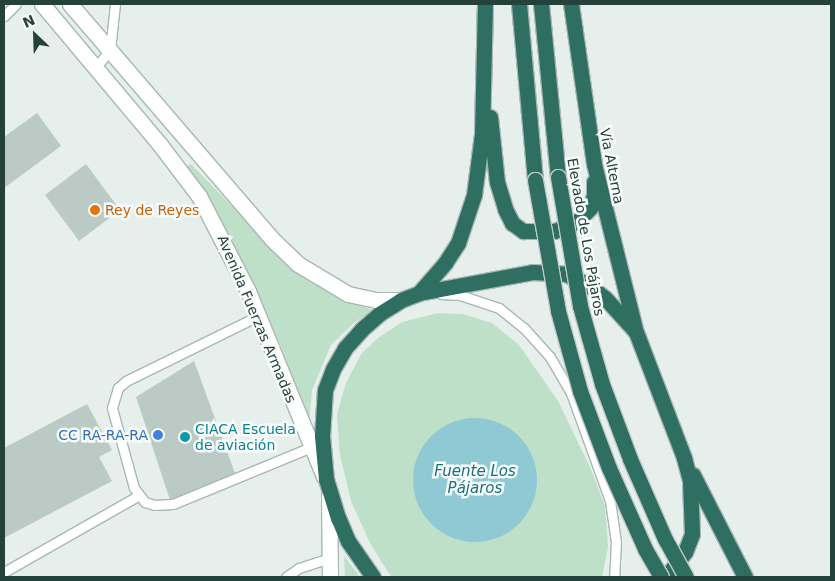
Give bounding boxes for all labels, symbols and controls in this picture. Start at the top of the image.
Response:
north arrow [10,10,60,60]
text: N [20,12,38,31]
street label: Vía Alterna [596,127,628,205]
street label: Elevado de Los Pájaros [564,157,608,317]
place label: Rey de Reyes [105,202,199,218]
marker: Rey de Reyes [89,204,101,216]
street label: Avenida Fuerzas Armadas [214,233,300,405]
place label: CIACA Escuela de aviación [195,421,296,454]
place label: CC RA-RA-RA [58,427,148,443]
marker: CC RA-RA-RA [152,429,164,441]
marker: CIACA Escuela de aviación [179,431,191,443]
water label: Fuente Los Pájaros [434,462,516,497]

